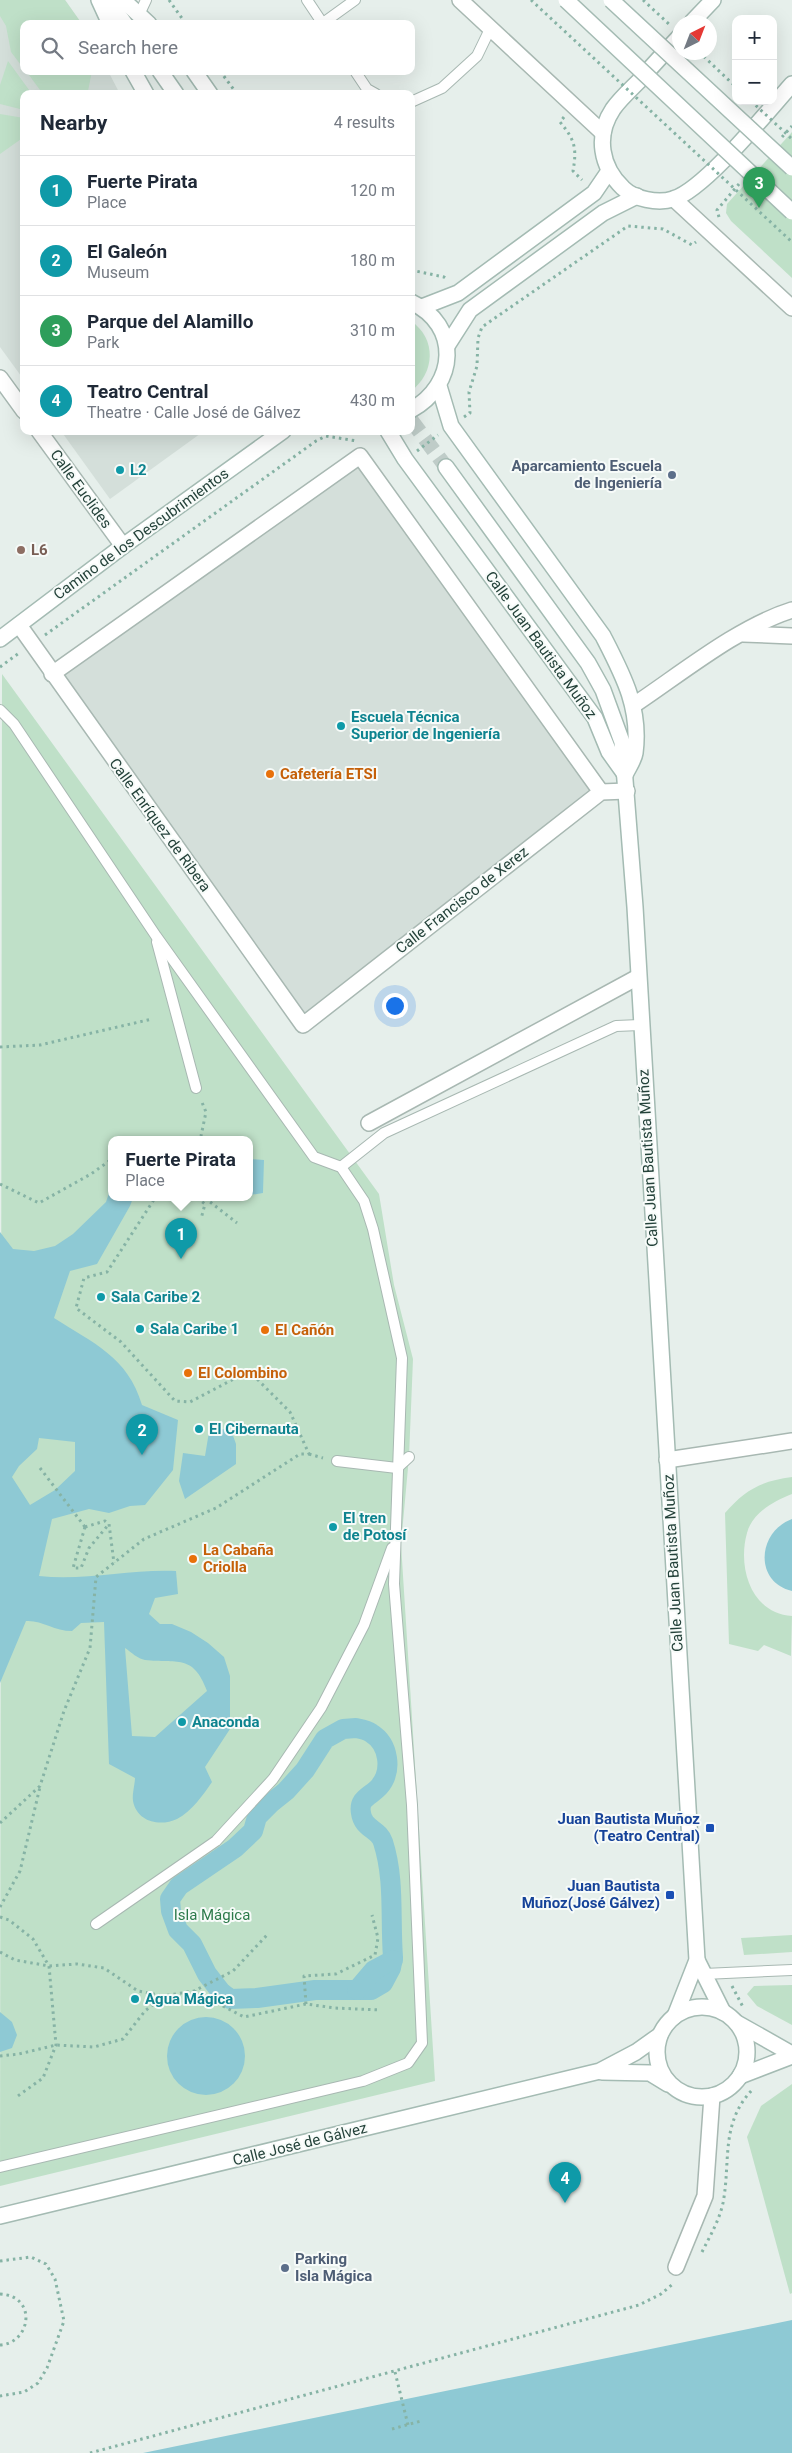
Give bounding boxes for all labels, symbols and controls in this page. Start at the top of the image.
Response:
north arrow [672,15,717,60]
map controls [732,15,777,105]
button: + [732,15,777,60]
search box [20,20,415,75]
icon: search [38,34,66,62]
text: Search here [78,36,178,59]
button: − [732,60,777,105]
text: Nearby [40,111,107,135]
text: 4 results [334,113,395,132]
pin: 3 [743,167,775,208]
text: Fuerte Pirata [87,170,198,193]
text: 1 [51,181,61,200]
text: 120 m [350,181,395,200]
text: Place [87,193,127,212]
text: El Galeón [87,240,167,263]
text: 2 [51,251,61,270]
text: 180 m [350,251,395,270]
text: Museum [87,263,149,282]
text: Parque del Alamillo [87,310,253,333]
text: 3 [51,321,61,340]
text: 310 m [350,321,395,340]
text: Park [87,333,119,352]
text: Teatro Central [87,380,209,403]
text: 4 [51,391,61,410]
text: 430 m [350,391,395,410]
text: Theatre · Calle José de Gálvez [87,403,301,422]
street label: Calle Euclides [46,446,116,532]
place label: Aparcamiento Escuela de Ingeniería [511,457,662,492]
place label: L2 [130,461,147,479]
street label: Camino de los Descubrimientos [50,464,232,604]
marker: L2 [114,464,126,476]
marker: Aparcamiento Escuela de Ingeniería [666,469,678,481]
place label: L6 [31,541,48,559]
marker: L6 [15,544,27,556]
street label: Calle Juan Bautista Muñoz [481,568,601,722]
place label: Escuela Técnica Superior de Ingeniería [351,708,500,743]
marker: Escuela Técnica Superior de Ingeniería [335,720,347,732]
street label: Calle Enríquez de Ribera [105,755,215,895]
place label: Cafetería ETSI [280,765,377,783]
marker: Cafetería ETSI [264,768,276,780]
street label: Calle Francisco de Xerez [392,843,532,957]
your location [382,993,408,1019]
street label: Calle Juan Bautista Muñoz [634,1069,662,1247]
popup [108,1136,253,1201]
text: Fuerte Pirata [125,1148,236,1171]
text: Place [125,1171,165,1190]
pin: 1 [165,1218,197,1259]
place label: Sala Caribe 2 [111,1288,201,1306]
marker: Sala Caribe 2 [95,1291,107,1303]
place label: Sala Caribe 1 [150,1320,239,1338]
place label: El Cañón [275,1321,334,1339]
marker: Sala Caribe 1 [134,1323,146,1335]
marker: El Cañón [259,1324,271,1336]
place label: El Colombino [198,1364,287,1382]
marker: El Colombino [182,1367,194,1379]
pin: 2 [126,1414,158,1455]
place label: El Cibernauta [209,1420,299,1438]
marker: El Cibernauta [193,1423,205,1435]
street label: Calle Juan Bautista Muñoz [659,1474,687,1652]
place label: El tren de Potosí [343,1509,407,1544]
marker: El tren de Potosí [327,1521,339,1533]
place label: La Cabaña Criolla [203,1541,274,1576]
marker: La Cabaña Criolla [187,1553,199,1565]
place label: Anaconda [192,1713,259,1731]
marker: Anaconda [176,1716,188,1728]
place label: Juan Bautista Muñoz (Teatro Central) [558,1810,700,1845]
marker: Juan Bautista Muñoz (Teatro Central) [704,1822,716,1834]
place label: Juan Bautista Muñoz(José Gálvez) [522,1877,660,1912]
marker: Juan Bautista Muñoz(José Gálvez) [664,1889,676,1901]
park label: Isla Mágica [174,1906,250,1924]
place label: Agua Mágica [145,1990,233,2008]
marker: Agua Mágica [129,1993,141,2005]
street label: Calle José de Gálvez [231,2119,369,2169]
pin: 4 [549,2162,581,2203]
place label: Parking Isla Mágica [295,2250,372,2285]
marker: Parking Isla Mágica [279,2262,291,2274]

